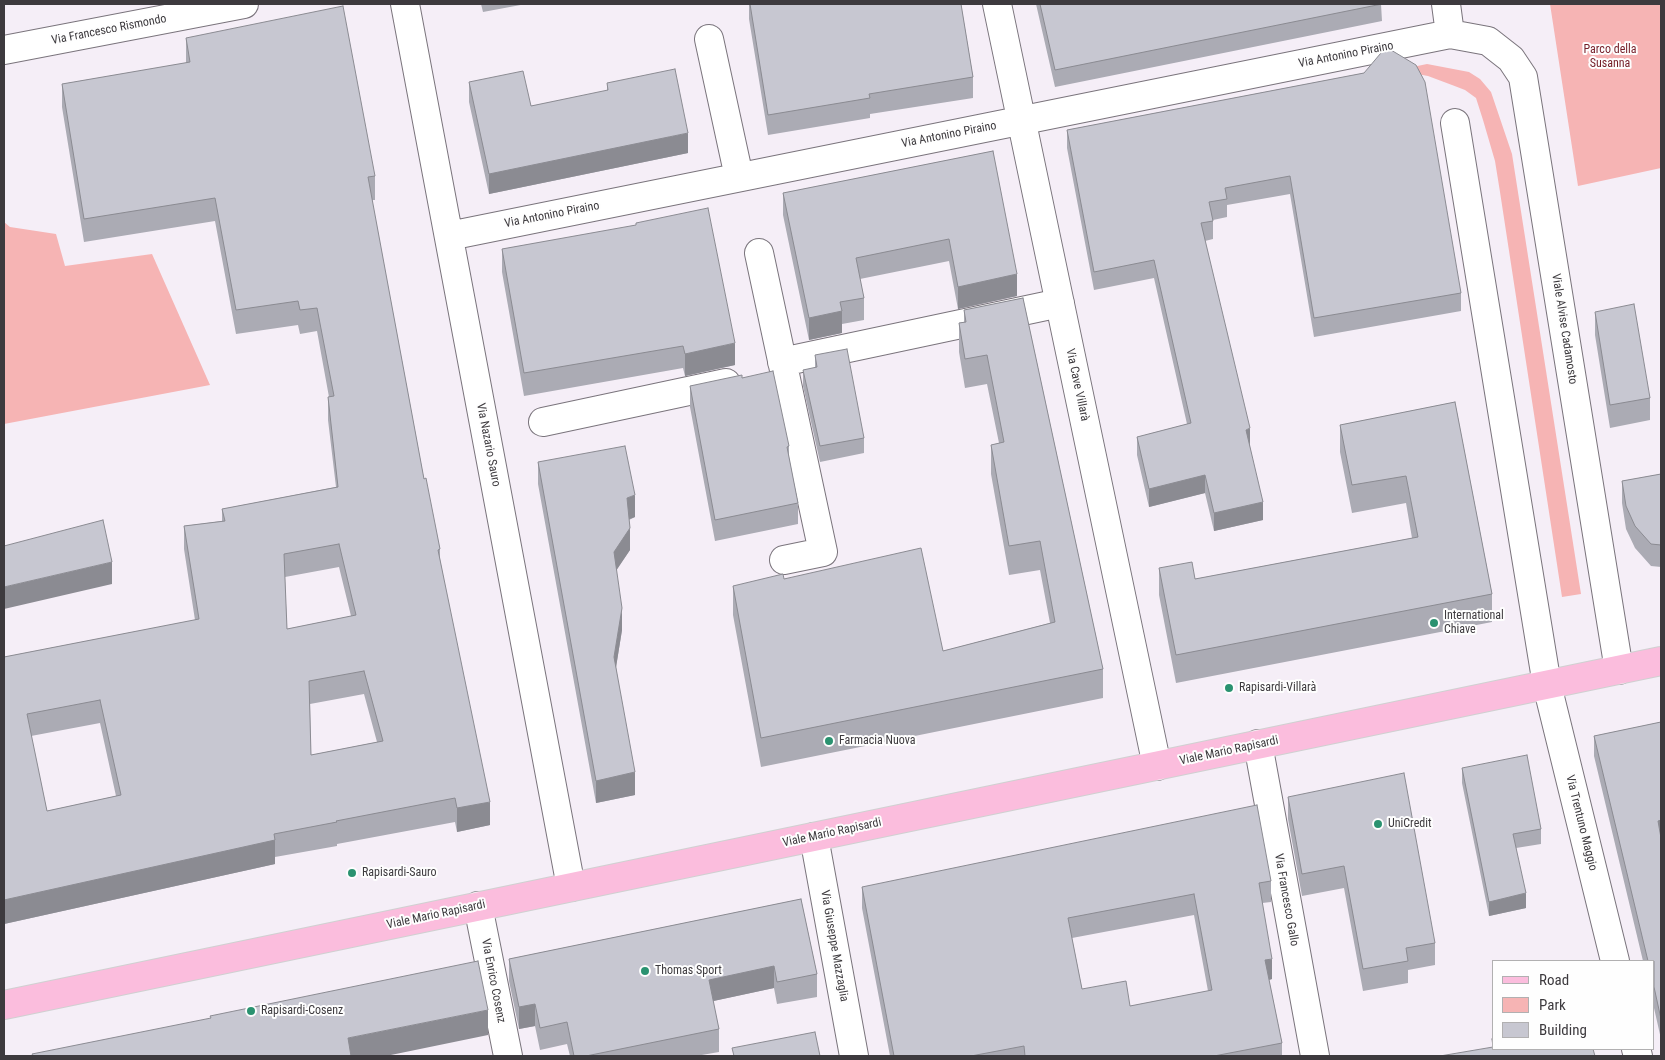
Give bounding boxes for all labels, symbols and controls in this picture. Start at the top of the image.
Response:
street label: Via Francesco Rismondo [50,12,168,48]
street label: Via Antonino Piraino [1297,39,1395,71]
park label: Parco della Susanna [1583,43,1637,71]
street label: Via Antonino Piraino [900,119,998,151]
street label: Via Antonino Piraino [503,199,601,231]
street label: Viale Alvise Cadamosto [1548,273,1580,385]
street label: Via Cave Villarà [1062,347,1092,423]
street label: Via Nazario Sauro [473,402,503,488]
place label: International Chiave [1444,609,1504,637]
marker: International Chiave [1428,617,1440,629]
place label: Rapisardi-Villarà [1239,681,1316,695]
marker: Rapisardi-Villarà [1223,682,1235,694]
street label: Viale Mario Rapisardi [1178,733,1280,769]
place label: Farmacia Nuova [839,734,916,748]
marker: Farmacia Nuova [823,735,835,747]
street label: Via Trentuno Maggio [1562,774,1600,872]
street label: Viale Mario Rapisardi [781,815,883,851]
place label: UniCredit [1388,817,1432,831]
marker: UniCredit [1372,818,1384,830]
street label: Via Francesco Gallo [1271,853,1301,947]
place label: Rapisardi-Sauro [362,866,437,880]
marker: Rapisardi-Sauro [346,867,358,879]
street label: Via Giuseppe Mazzaglia [817,889,851,1003]
street label: Viale Mario Rapisardi [385,897,487,933]
street label: Via Enrico Cosenz [478,938,508,1024]
legend [1492,960,1655,1050]
place label: Thomas Sport [655,964,722,978]
marker: Thomas Sport [639,965,651,977]
text: Road [1539,971,1569,989]
text: Park [1539,996,1566,1014]
place label: Rapisardi-Cosenz [261,1004,343,1018]
marker: Rapisardi-Cosenz [245,1005,257,1017]
text: Building [1539,1021,1587,1039]

